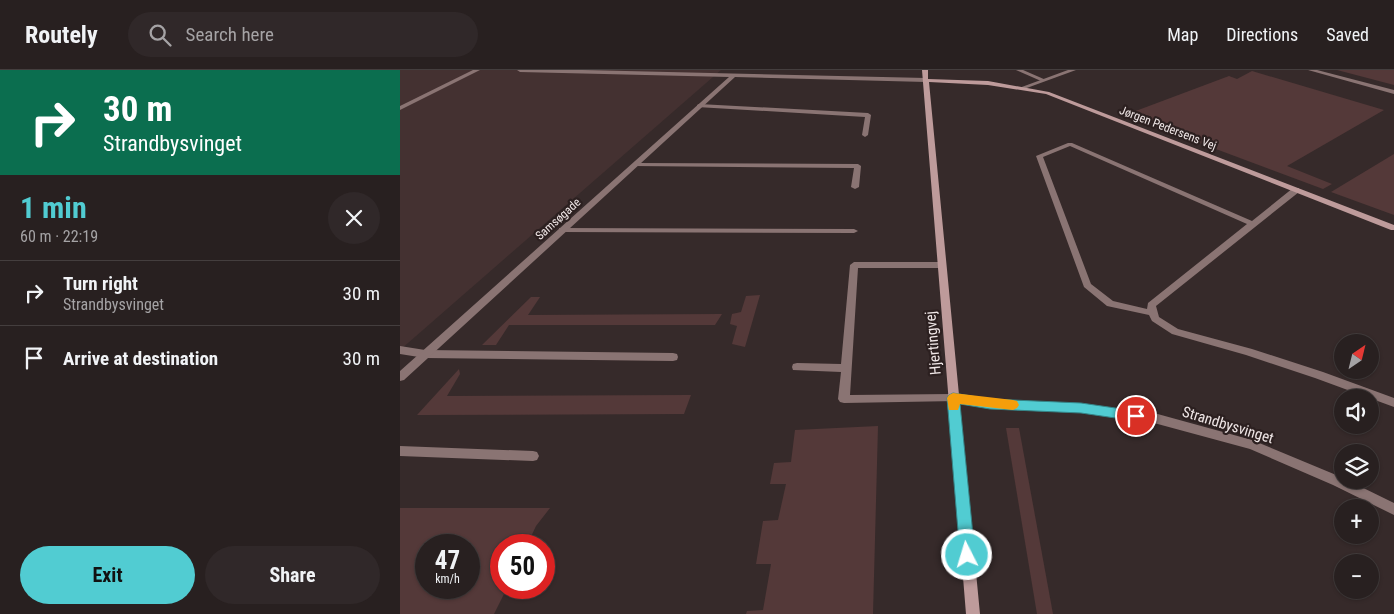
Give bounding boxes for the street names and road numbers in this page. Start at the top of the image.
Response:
street label: Jørgen Pedersens Vej [1118,103,1218,153]
street label: Samsøgade [533,195,584,243]
street label: Hjertingvej [921,310,945,376]
street label: Strandbysvinget [1180,403,1276,447]

